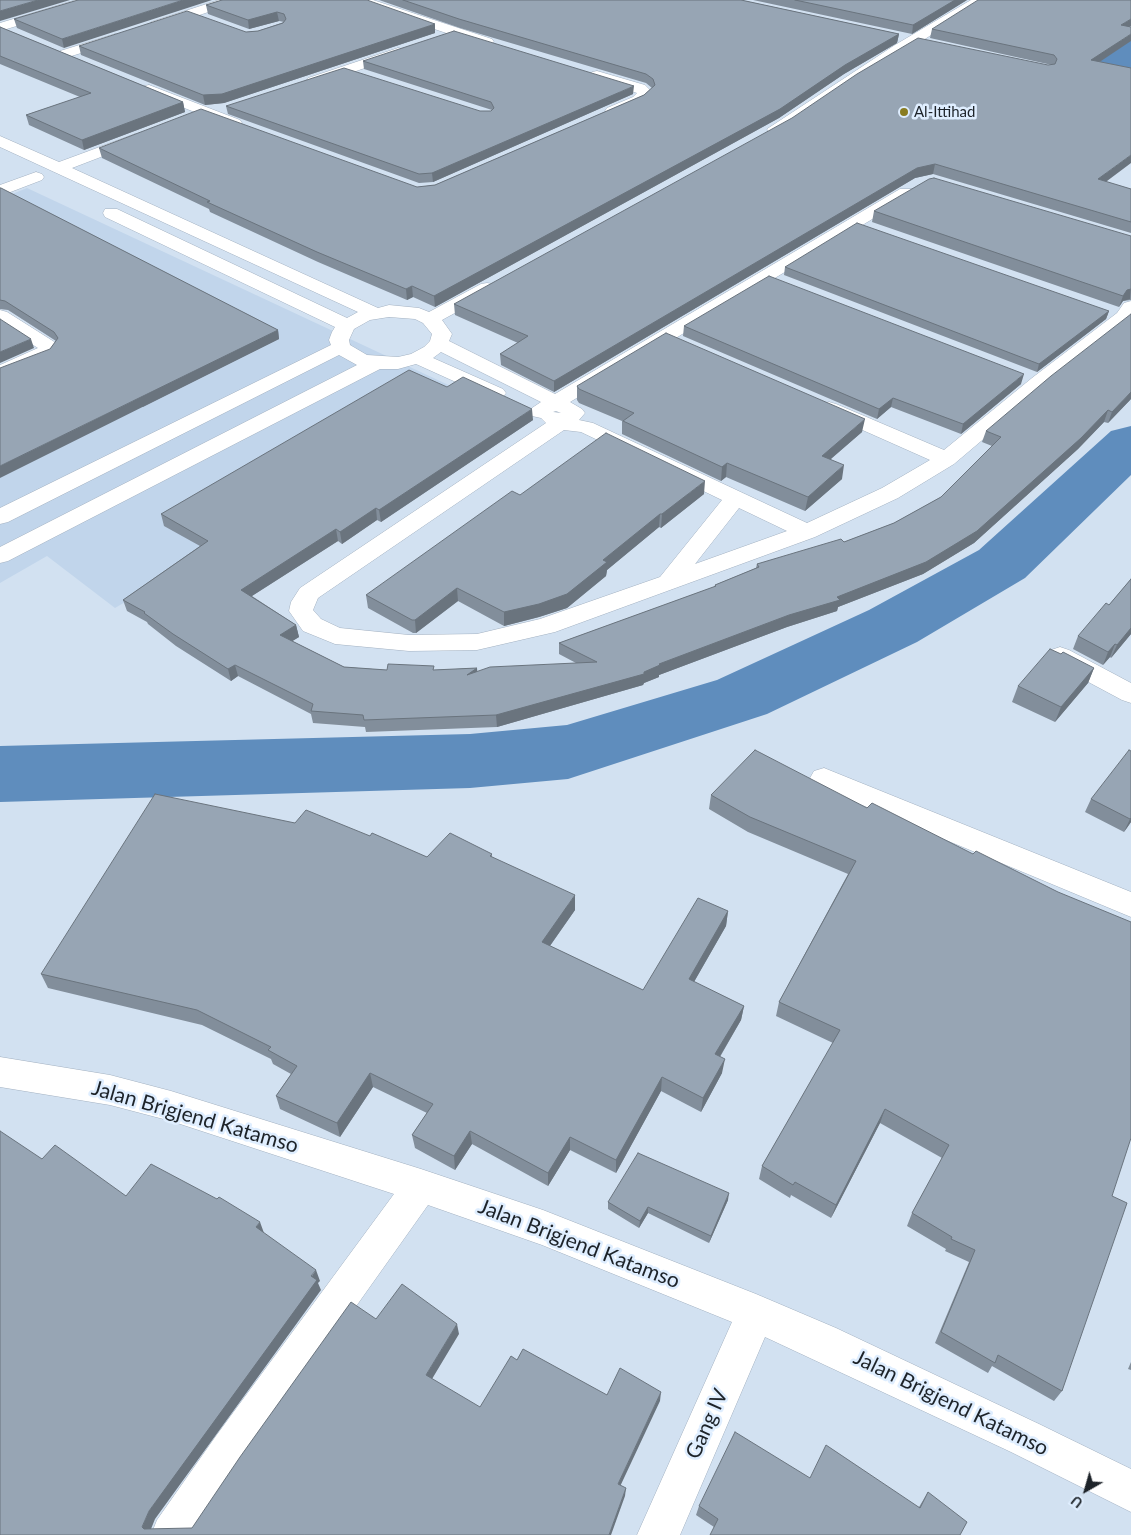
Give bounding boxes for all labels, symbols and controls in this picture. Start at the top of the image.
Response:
place label: Al-Ittihad [914,103,975,121]
marker: Al-Ittihad [898,106,910,118]
street label: Jalan Brigjend Katamso [89,1075,301,1159]
street label: Jalan Brigjend Katamso [475,1194,683,1294]
street label: Jalan Brigjend Katamso [849,1345,1053,1461]
street label: Gang IV [680,1385,734,1463]
north arrow [1061,1465,1111,1515]
text: U [1067,1492,1086,1512]

